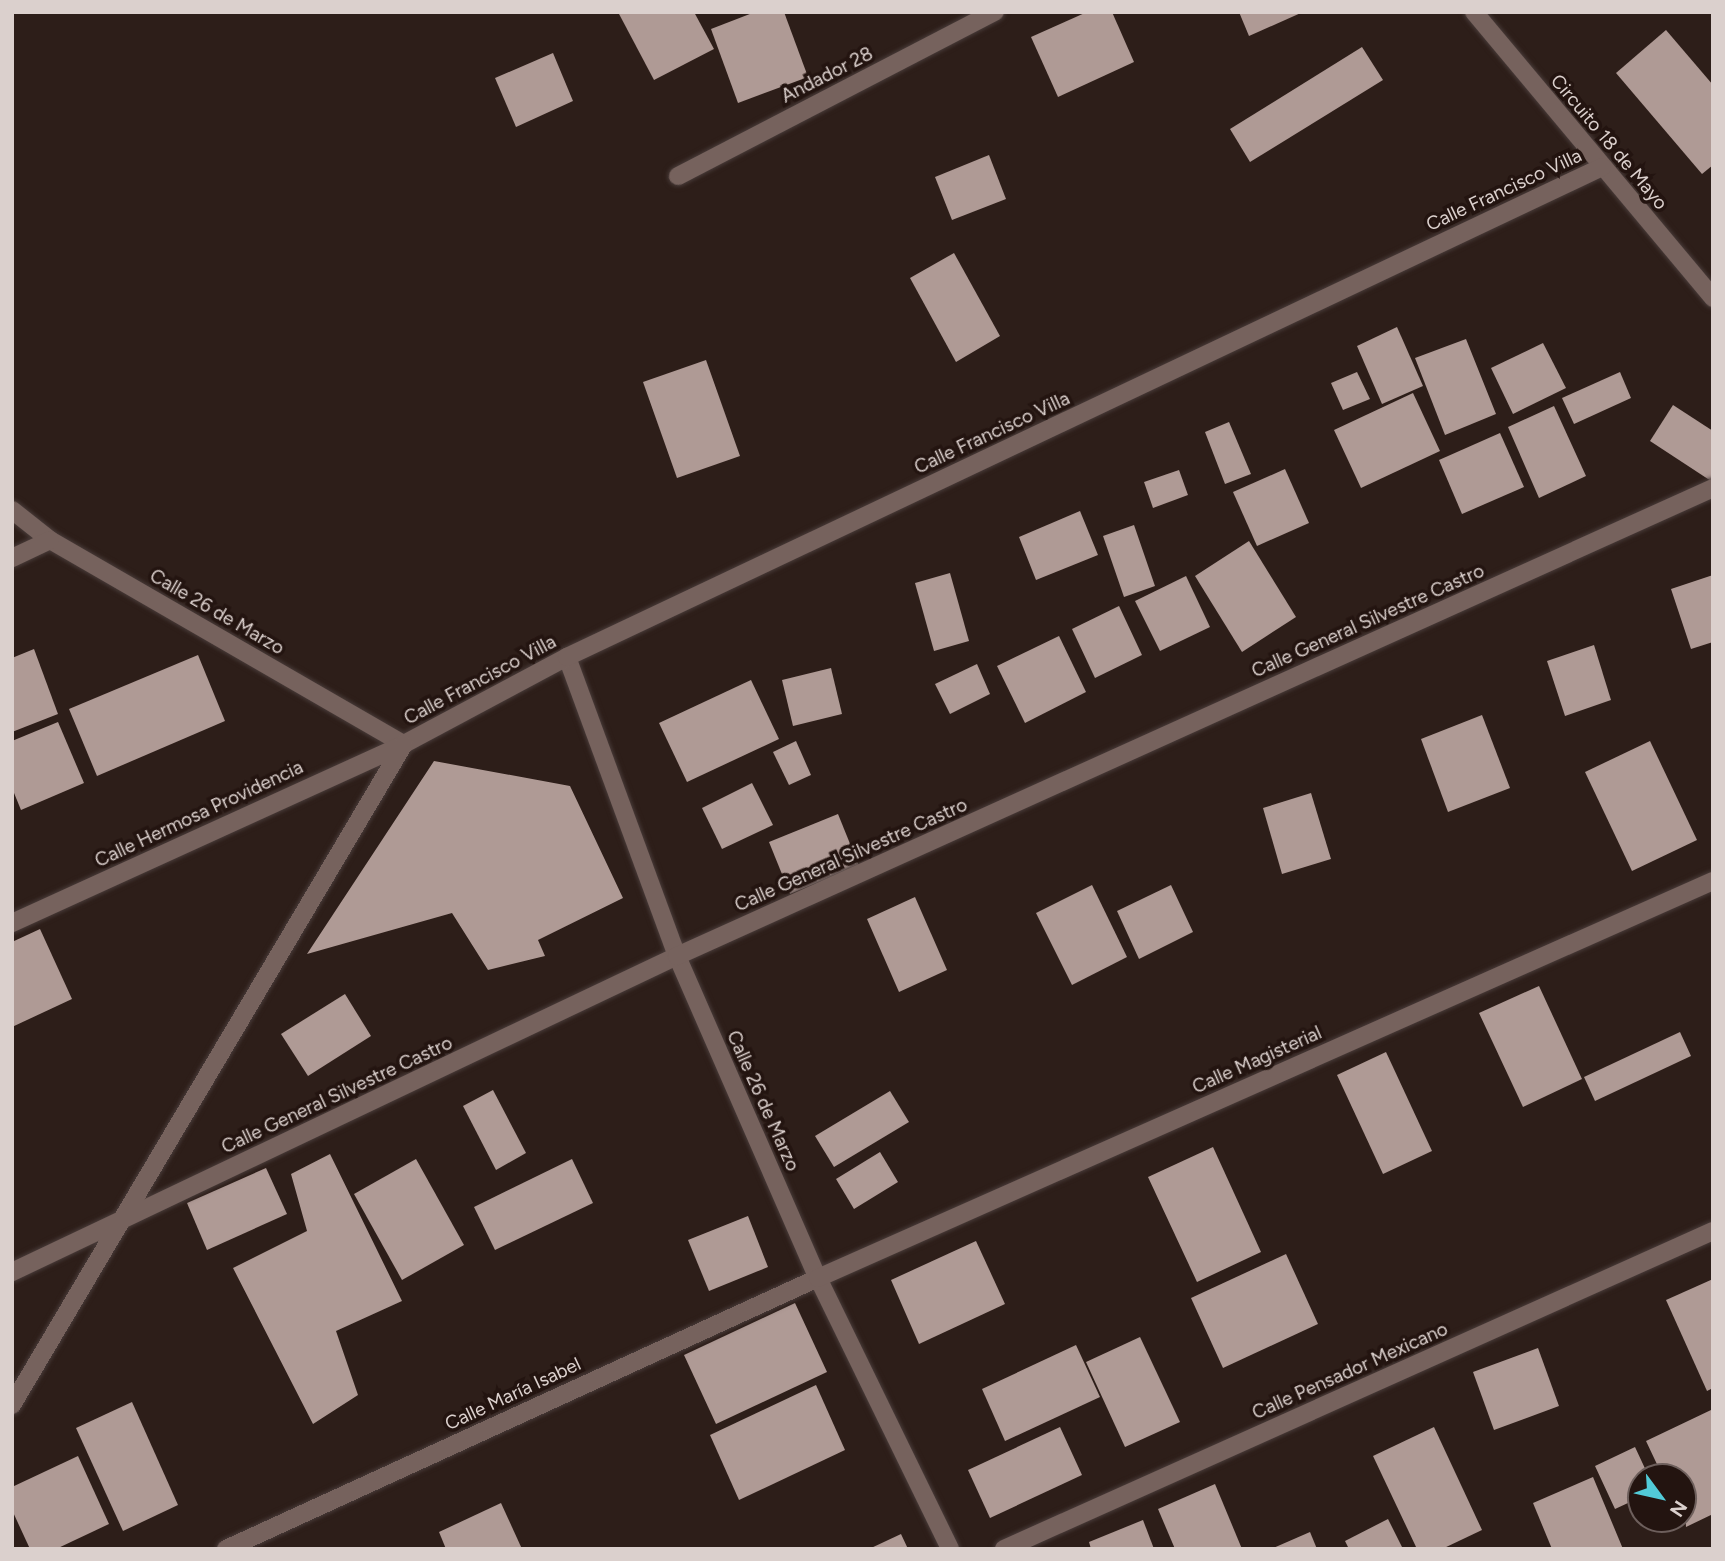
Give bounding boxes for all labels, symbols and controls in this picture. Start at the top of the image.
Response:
street label: Andador 28 [777,42,877,108]
street label: Circuito 18 de Mayo [1546,70,1672,214]
street label: Calle Francisco Villa [1423,144,1585,236]
street label: Calle Francisco Villa [911,387,1073,479]
street label: Calle General Silvestre Castro [1248,559,1488,683]
street label: Calle 26 de Marzo [146,564,288,660]
street label: Calle Francisco Villa [400,630,560,730]
street label: Calle Hermosa Providencia [91,756,307,872]
street label: Calle General Silvestre Castro [731,793,971,917]
street label: Calle Magisterial [1189,1021,1325,1099]
street label: Calle 26 de Marzo [722,1027,804,1175]
street label: Calle General Silvestre Castro [218,1031,456,1159]
street label: Calle Pensador Mexicano [1249,1318,1451,1424]
street label: Calle María Isabel [441,1353,585,1435]
north arrow [1627,1463,1697,1533]
text: N [1665,1496,1692,1521]

